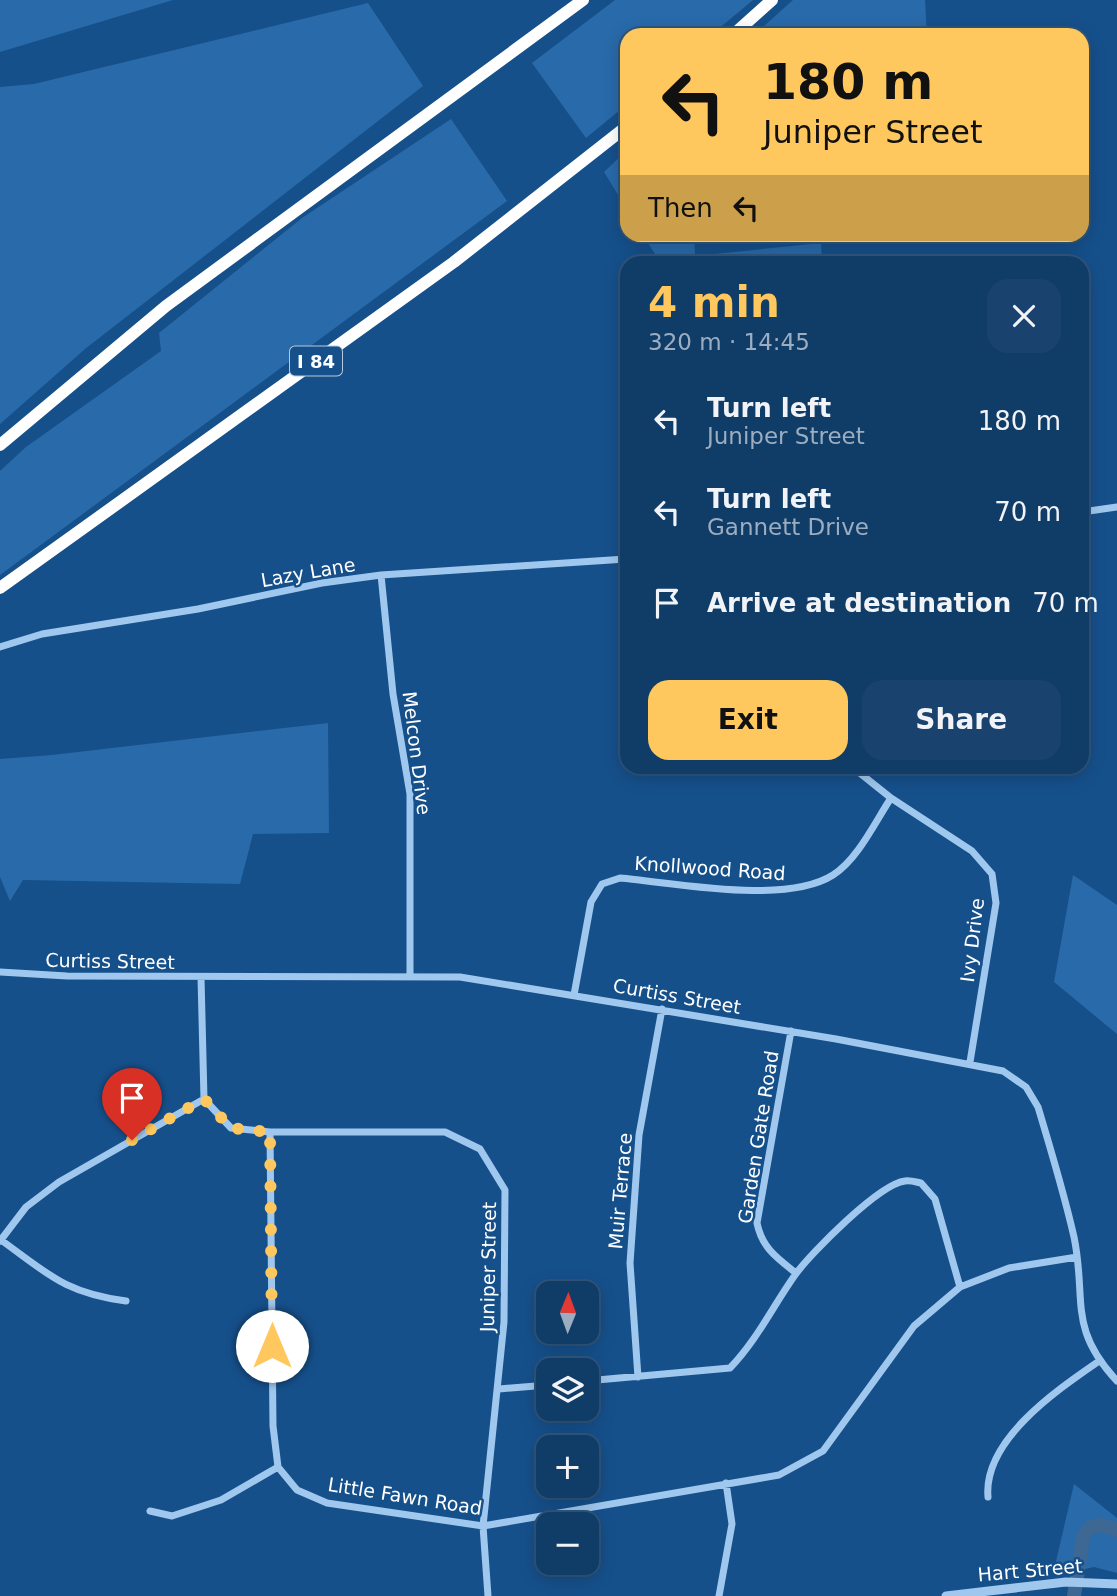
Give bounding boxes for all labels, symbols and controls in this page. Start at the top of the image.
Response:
text: 180 m [763,54,933,111]
icon: left [648,56,739,147]
text: Juniper Street [763,113,982,151]
icon: left [727,189,765,227]
text: Then [648,193,713,223]
text: 4 min [648,278,780,327]
button: close [987,279,1061,353]
text: 320 m · 14:45 [648,329,810,355]
road number: I 84 [290,346,342,376]
text: Turn left [707,393,831,423]
icon: left [648,402,686,440]
text: 180 m [978,406,1061,436]
text: Juniper Street [707,423,865,449]
text: Turn left [707,484,831,514]
icon: left [648,493,686,531]
text: 70 m [994,497,1061,527]
text: Gannett Drive [707,514,869,540]
street label: Lazy Lane [259,553,357,591]
icon: arrive [648,584,686,622]
text: Arrive at destination [707,588,1011,618]
text: 70 m [1032,588,1099,618]
button: Exit [648,680,848,760]
button: Share [862,680,1061,760]
street label: Melcon Drive [399,690,435,816]
street label: Knollwood Road [634,852,786,884]
street label: Ivy Drive [956,897,988,983]
street label: Curtiss Street [45,949,175,973]
street label: Curtiss Street [611,974,743,1018]
street label: Garden Gate Road [733,1049,783,1225]
pin [102,1068,162,1140]
icon: arrive [113,1079,151,1117]
street label: Muir Terrace [604,1132,636,1250]
street label: Juniper Street [476,1202,500,1333]
north arrow [536,1281,598,1344]
map controls [536,1281,599,1575]
position arrow [235,1309,309,1383]
button: layers [536,1358,599,1421]
button: + [536,1435,599,1498]
street label: Little Fawn Road [326,1473,484,1519]
button: − [536,1512,599,1575]
street label: Hart Street [977,1554,1083,1586]

